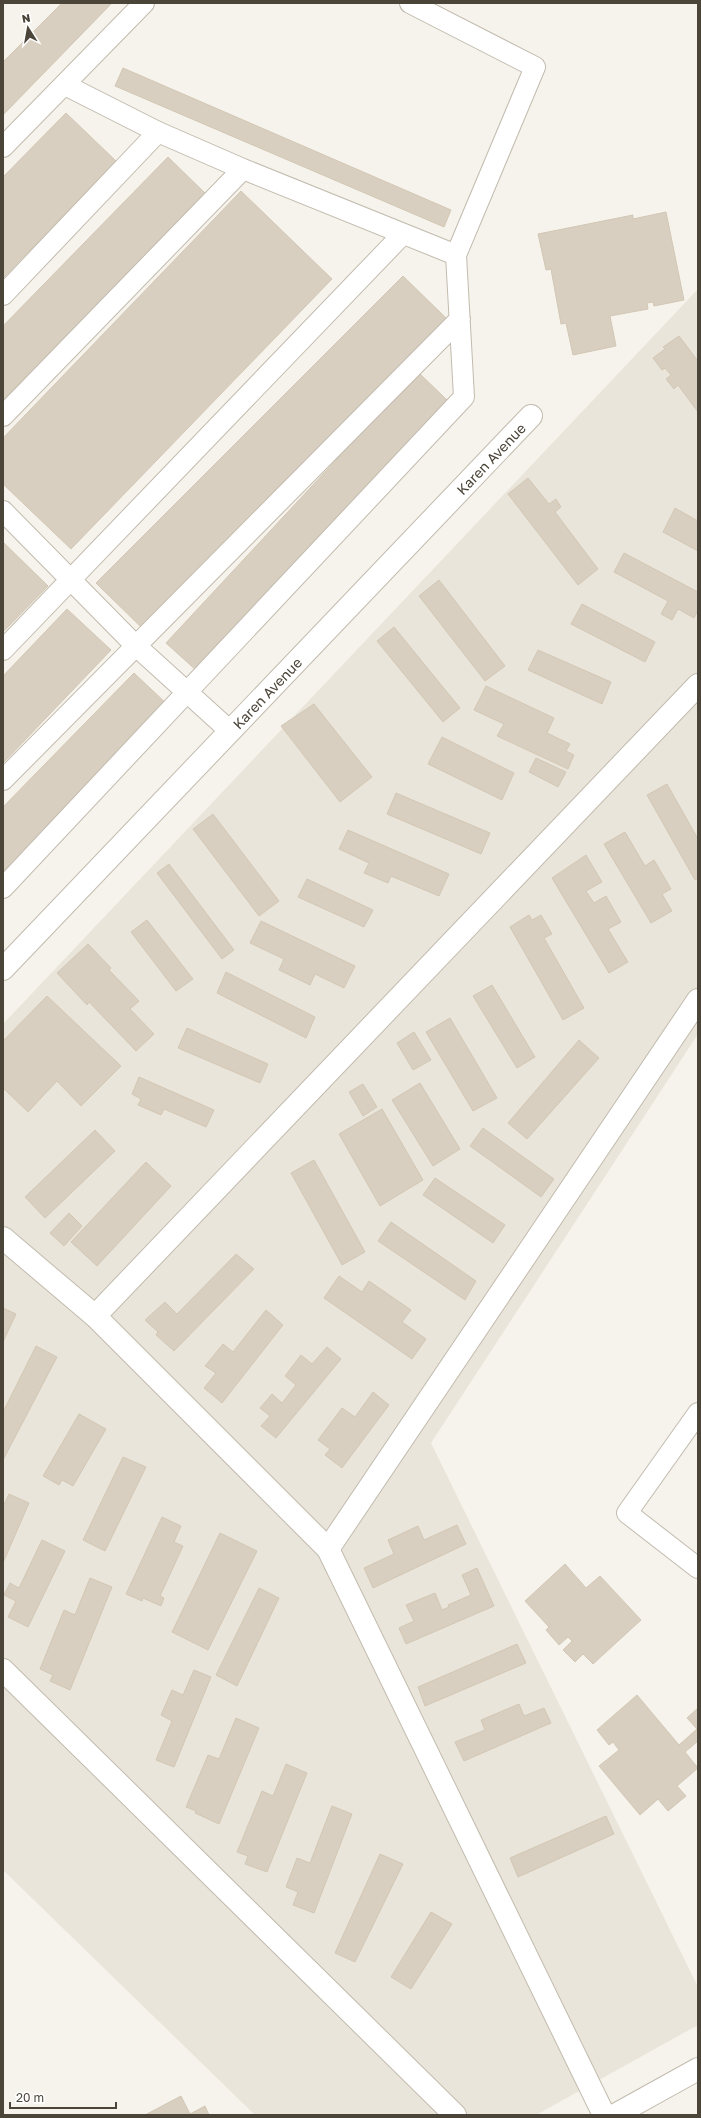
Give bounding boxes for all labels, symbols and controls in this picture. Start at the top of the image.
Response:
north arrow [8,8,48,48]
text: N [21,11,31,25]
street label: Karen Avenue [452,419,529,498]
street label: Karen Avenue [229,653,305,732]
scale bar [10,2084,116,2110]
text: 20 m [16,2090,44,2105]

